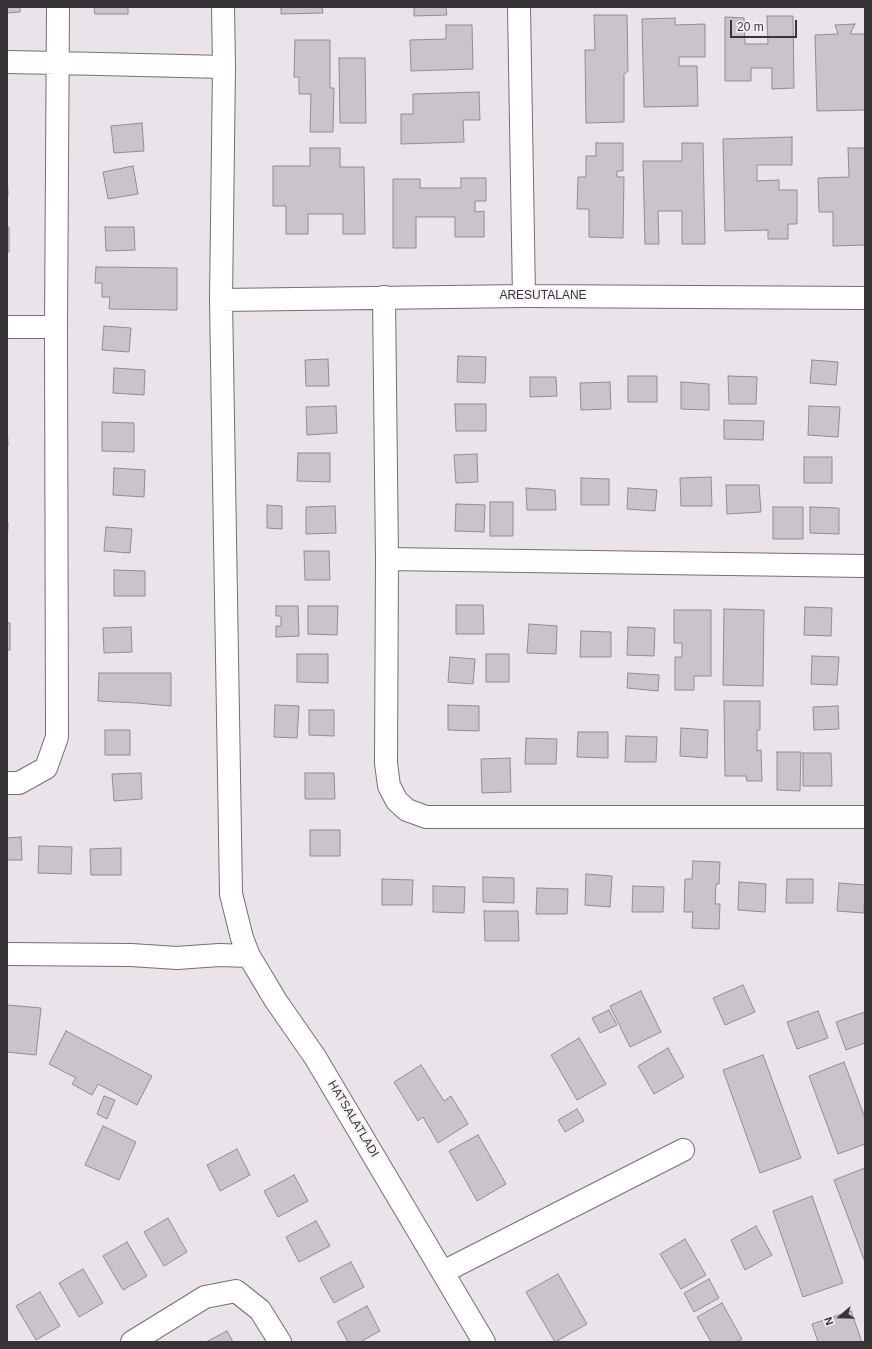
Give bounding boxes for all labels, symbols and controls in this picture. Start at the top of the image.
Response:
scale bar [732,12,799,38]
text: 20 m [737,20,764,34]
street label: ARESUTALANE [499,289,587,303]
street label: HATSALATLADI [324,1078,382,1160]
north arrow [820,1297,860,1337]
text: N [822,1315,836,1327]

